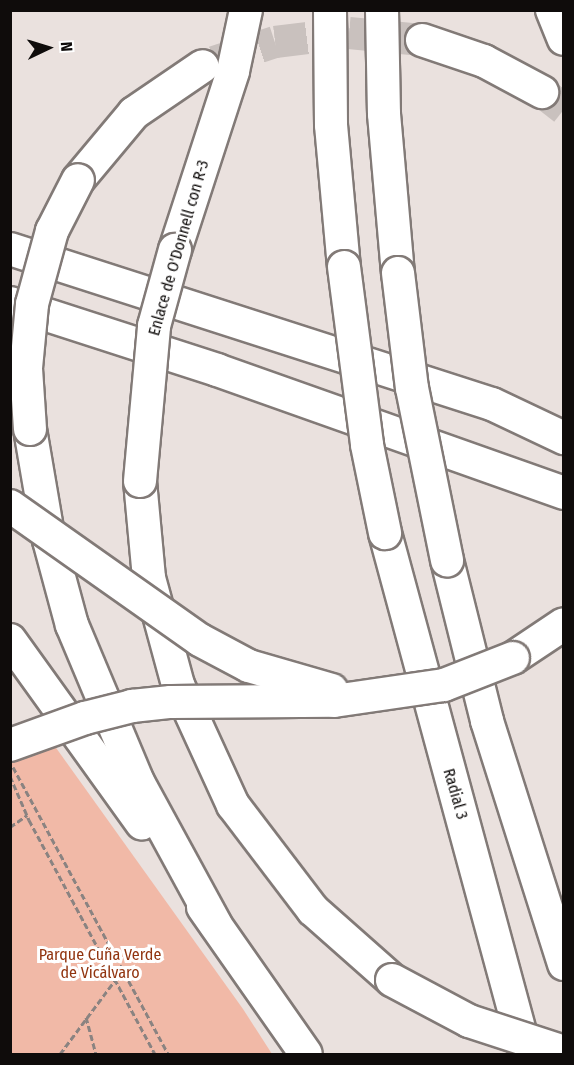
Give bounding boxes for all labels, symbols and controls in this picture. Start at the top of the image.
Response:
north arrow [18,18,78,78]
text: N [57,41,76,52]
street label: Enlace de O'Donnell con R-3 [145,158,213,338]
street label: Radial 3 [439,766,471,822]
park label: Parque Cuña Verde de Vicálvaro [39,945,161,983]

